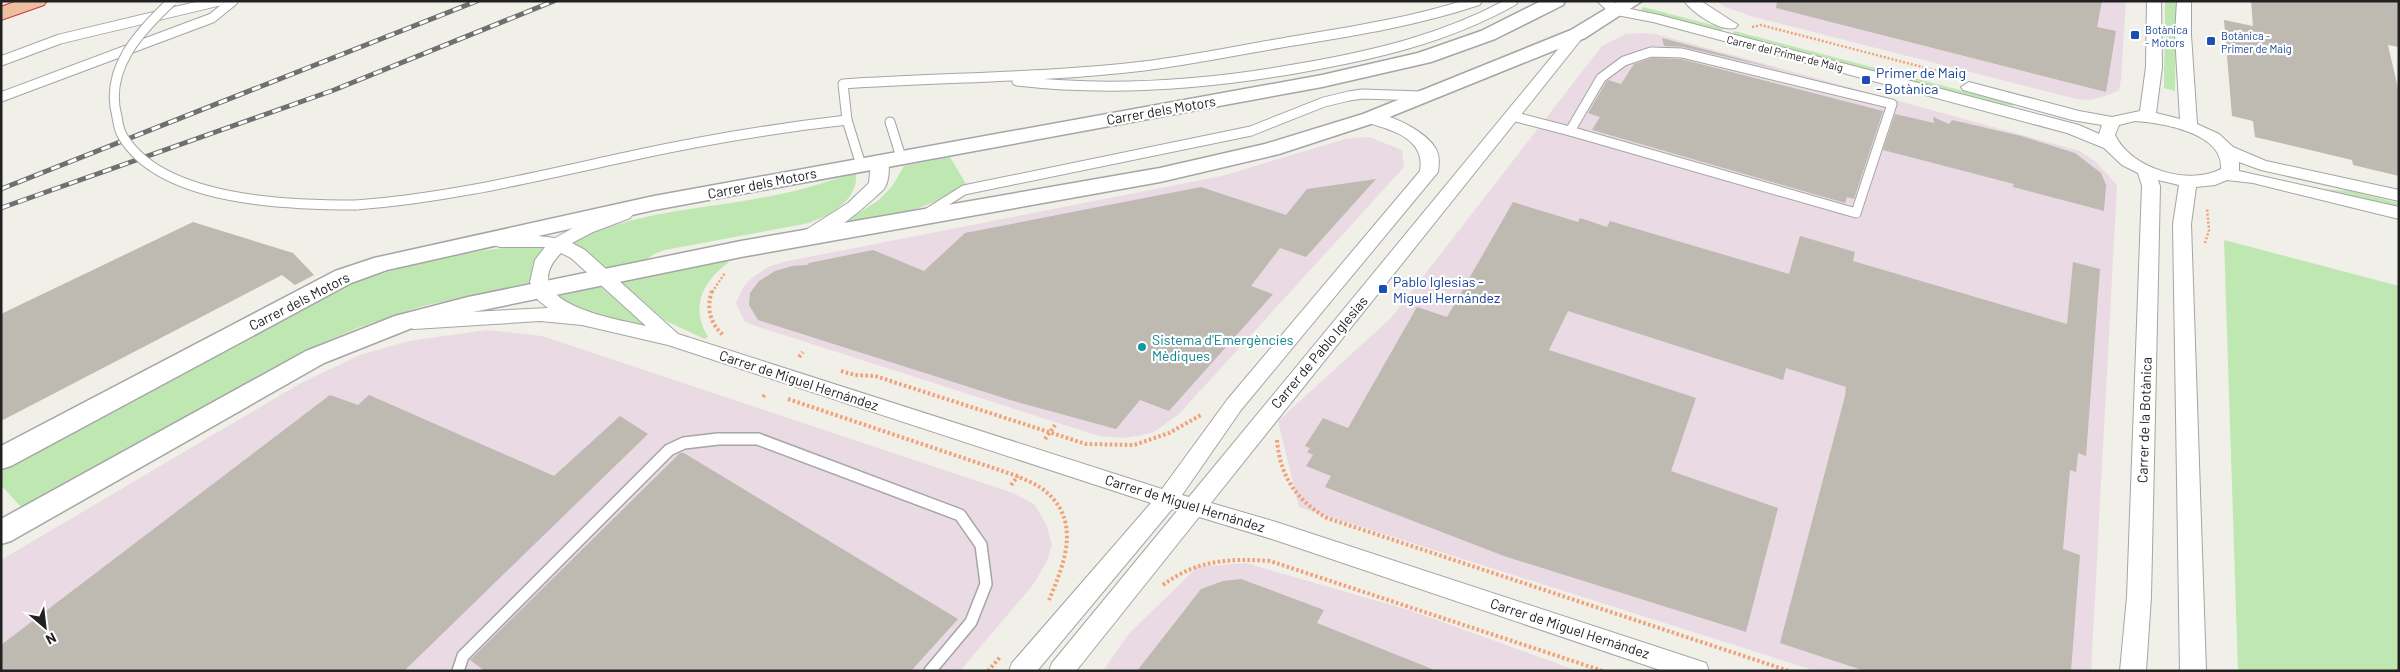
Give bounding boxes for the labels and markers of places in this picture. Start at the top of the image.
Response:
place label: Botànica - Motors [2145,23,2188,49]
marker: Botànica - Motors [2129,29,2141,41]
place label: Botànica - Primer de Maig [2221,29,2292,55]
marker: Botànica - Primer de Maig [2205,35,2217,47]
place label: Primer de Maig - Botànica [1876,64,1966,97]
marker: Primer de Maig - Botànica [1860,74,1872,86]
place label: Pablo Iglesias - Miguel Hernández [1393,273,1500,306]
marker: Pablo Iglesias - Miguel Hernández [1377,283,1389,295]
place label: Sistema d'Emergències Mèdiques [1152,331,1294,364]
marker: Sistema d'Emergències Mèdiques [1136,341,1148,353]

